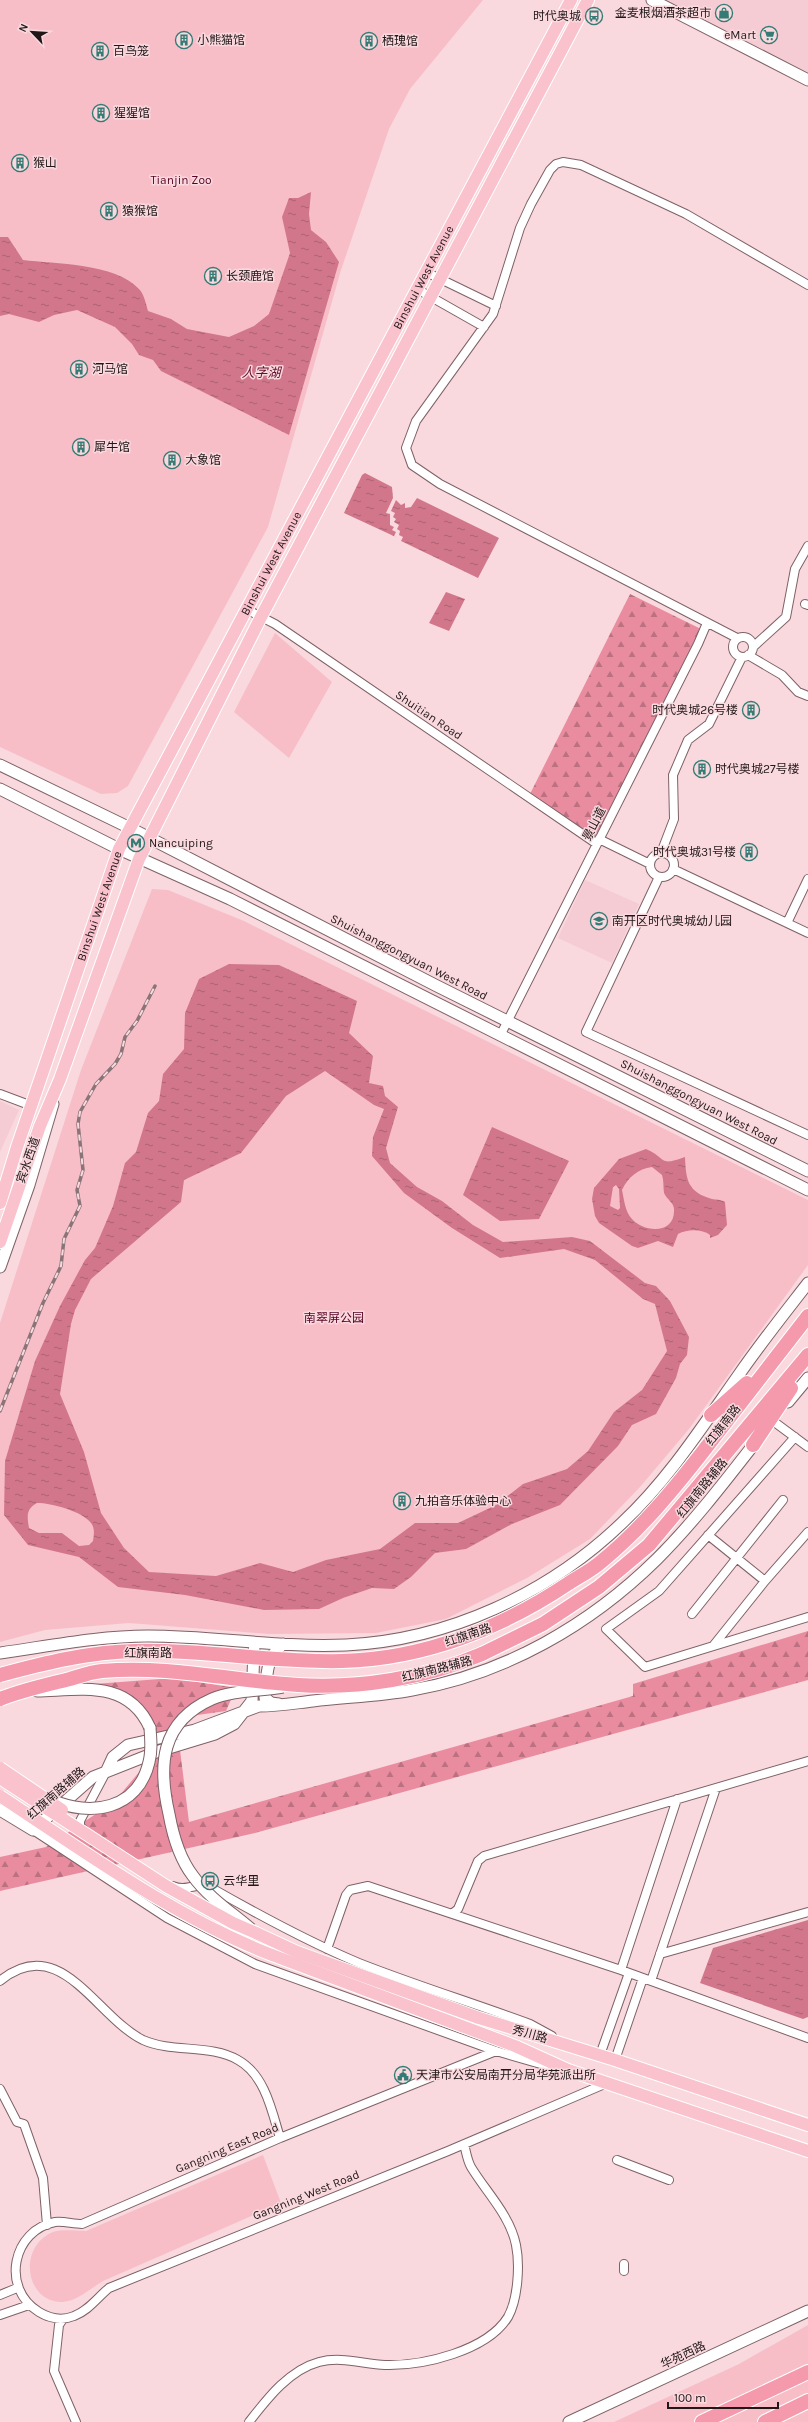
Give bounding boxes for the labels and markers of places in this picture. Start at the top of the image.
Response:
shop icon: 金麦根烟酒茶超市 [714,3,734,23]
bus stop icon: 时代奥城 [584,6,604,26]
place label: 金麦根烟酒茶超市 [615,6,711,20]
place label: 时代奥城 [533,9,581,23]
supermarket icon: eMart [759,25,779,45]
place label: eMart [724,28,756,42]
building icon: 小熊猫馆 [174,30,194,50]
building icon: 栖瑰馆 [359,31,379,51]
place label: 小熊猫馆 [197,33,245,47]
place label: 栖瑰馆 [382,34,418,48]
building icon: 百鸟笼 [90,41,110,61]
place label: 百鸟笼 [113,44,149,58]
building icon: 猩猩馆 [91,103,111,123]
place label: 猩猩馆 [114,106,150,120]
building icon: 猴山 [10,153,30,173]
place label: 猴山 [33,156,57,170]
building icon: 猿猴馆 [99,201,119,221]
place label: 猿猴馆 [122,204,158,218]
building icon: 长颈鹿馆 [203,266,223,286]
place label: 长颈鹿馆 [226,269,274,283]
building icon: 河马馆 [69,359,89,379]
place label: 河马馆 [92,362,128,376]
building icon: 犀牛馆 [71,437,91,457]
place label: 犀牛馆 [94,440,130,454]
building icon: 大象馆 [162,450,182,470]
place label: 大象馆 [185,453,221,467]
building icon: 时代奥城26号楼 [741,700,761,720]
place label: 时代奥城26号楼 [652,703,738,717]
building icon: 时代奥城27号楼 [692,759,712,779]
place label: 时代奥城27号楼 [715,762,800,776]
metro station icon: Nancuiping [126,833,146,853]
place label: Nancuiping [149,836,213,850]
building icon: 时代奥城31号楼 [739,842,759,862]
place label: 时代奥城31号楼 [653,845,736,859]
school or university icon: 南开区时代奥城幼儿园 [589,911,609,931]
place label: 南开区时代奥城幼儿园 [612,914,732,928]
building icon: 九拍音乐体验中心 [392,1491,412,1511]
place label: 九拍音乐体验中心 [415,1494,511,1508]
bus stop icon: 云华里 [200,1871,220,1891]
place label: 云华里 [223,1874,259,1888]
public building icon: 天津市公安局南开分局华苑派出所 [393,2065,413,2085]
place label: 天津市公安局南开分局华苑派出所 [416,2068,596,2082]

